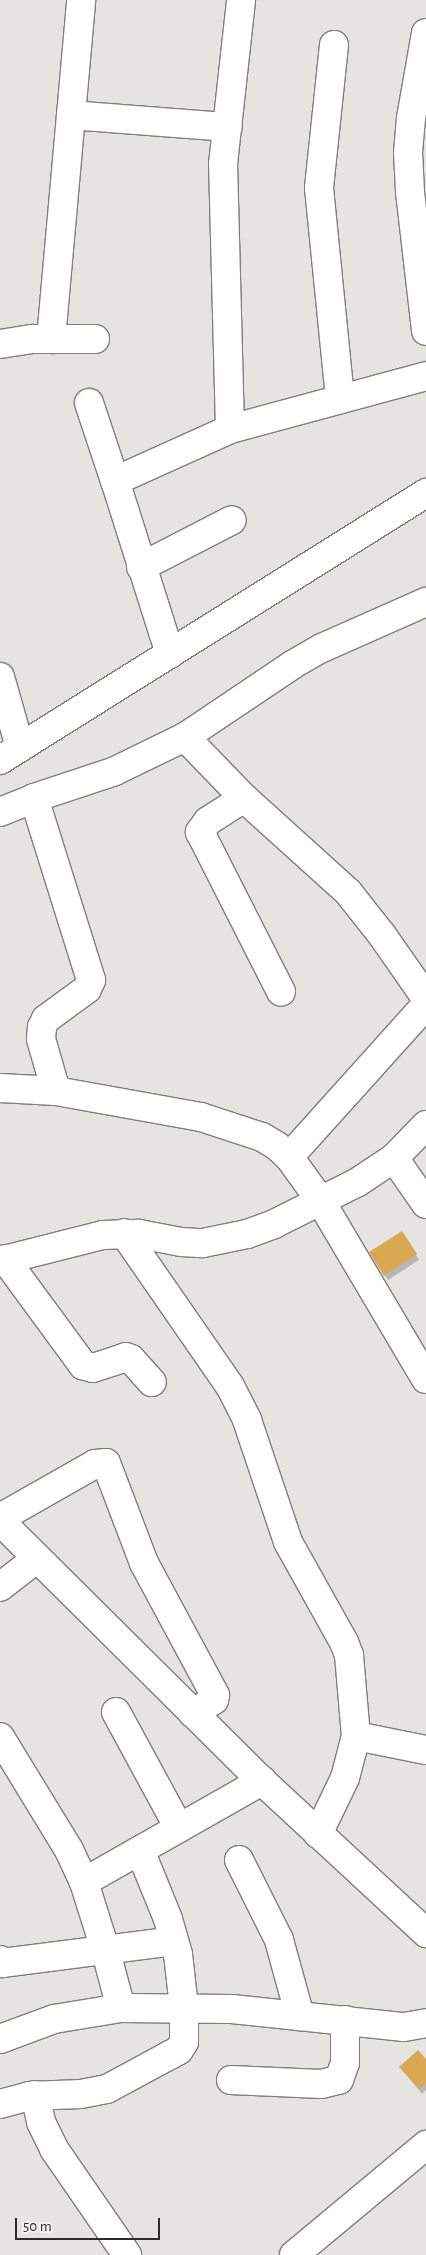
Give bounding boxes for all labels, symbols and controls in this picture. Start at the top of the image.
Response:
scale bar [18,2208,162,2240]
text: 50 m [23,2219,52,2234]

